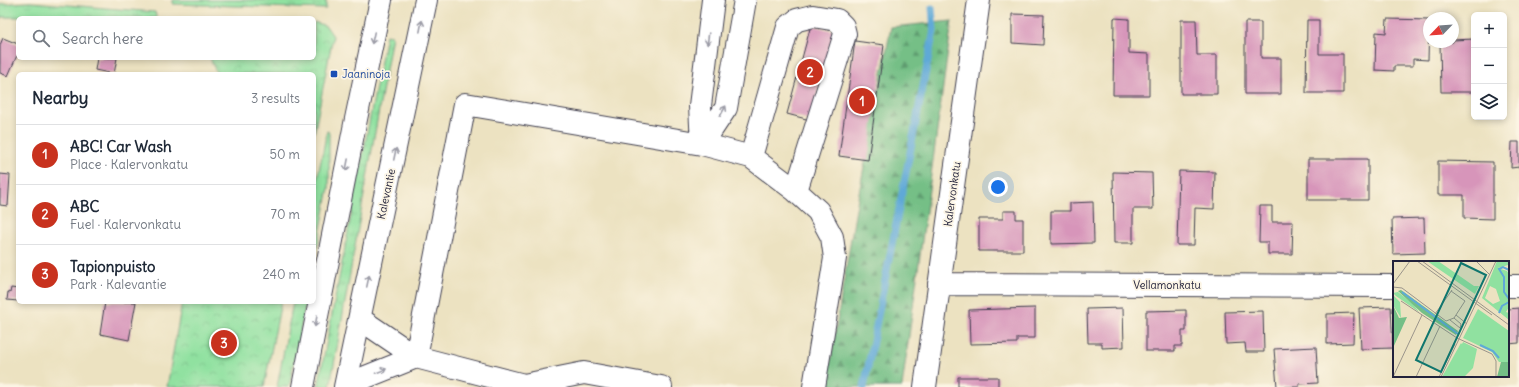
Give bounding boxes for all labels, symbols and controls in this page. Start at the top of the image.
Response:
north arrow [1423,12,1459,48]
map controls [1471,12,1507,120]
button: + [1471,12,1507,48]
search box [16,16,316,60]
one-way arrow [417,20,425,33]
icon: search [30,27,52,49]
text: Search here [62,29,143,48]
one-way arrow [369,31,377,44]
one-way arrow [704,32,712,45]
button: − [1471,48,1507,84]
pin: 2 [797,57,823,87]
place label: Jaaninoja [342,67,390,81]
marker: Jaaninoja [329,69,339,79]
button: layers [1471,84,1507,120]
pin: 1 [849,86,875,116]
text: Nearby [32,87,88,109]
text: 3 results [251,90,300,107]
one-way arrow [719,105,727,117]
text: ABC! Car Wash [70,137,172,156]
text: 1 [42,146,48,163]
text: 50 m [269,146,300,163]
one-way arrow [391,147,399,160]
text: Place · Kalervonkatu [70,156,188,173]
one-way arrow [342,159,350,172]
street label: Kalervonkatu [940,160,964,228]
street label: Kalevantie [374,167,398,221]
your location [988,177,1008,197]
text: ABC [70,197,99,216]
text: 2 [41,206,49,223]
text: 70 m [271,206,300,223]
text: Fuel · Kalervonkatu [70,216,181,233]
text: Tapionpuisto [70,257,155,276]
inset map [1393,261,1509,377]
text: 3 [41,266,49,283]
text: 240 m [263,266,300,283]
one-way arrow [365,275,373,288]
text: Park · Kalevantie [70,276,167,293]
street label: Vellamonkatu [1133,278,1201,292]
one-way arrow [312,314,320,327]
pin: 3 [211,328,237,358]
one-way arrow [374,367,386,375]

